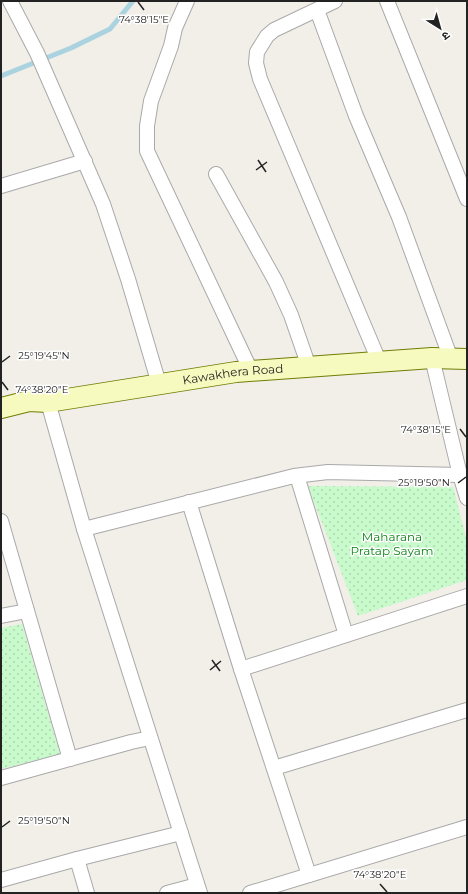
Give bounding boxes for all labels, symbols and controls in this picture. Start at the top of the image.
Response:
north arrow [420,8,460,48]
text: 74°38'15"E [119,13,169,26]
text: उ [439,28,453,44]
text: 25°19'45"N [18,349,70,362]
street label: Kawakhera Road [181,361,284,387]
text: 74°38'20"E [16,383,69,396]
text: 74°38'15"E [401,423,451,436]
text: 25°19'50"N [398,476,450,489]
park label: Maharana Pratap Sayam [350,529,434,558]
text: 25°19'50"N [18,814,70,827]
text: 74°38'20"E [354,868,407,881]

